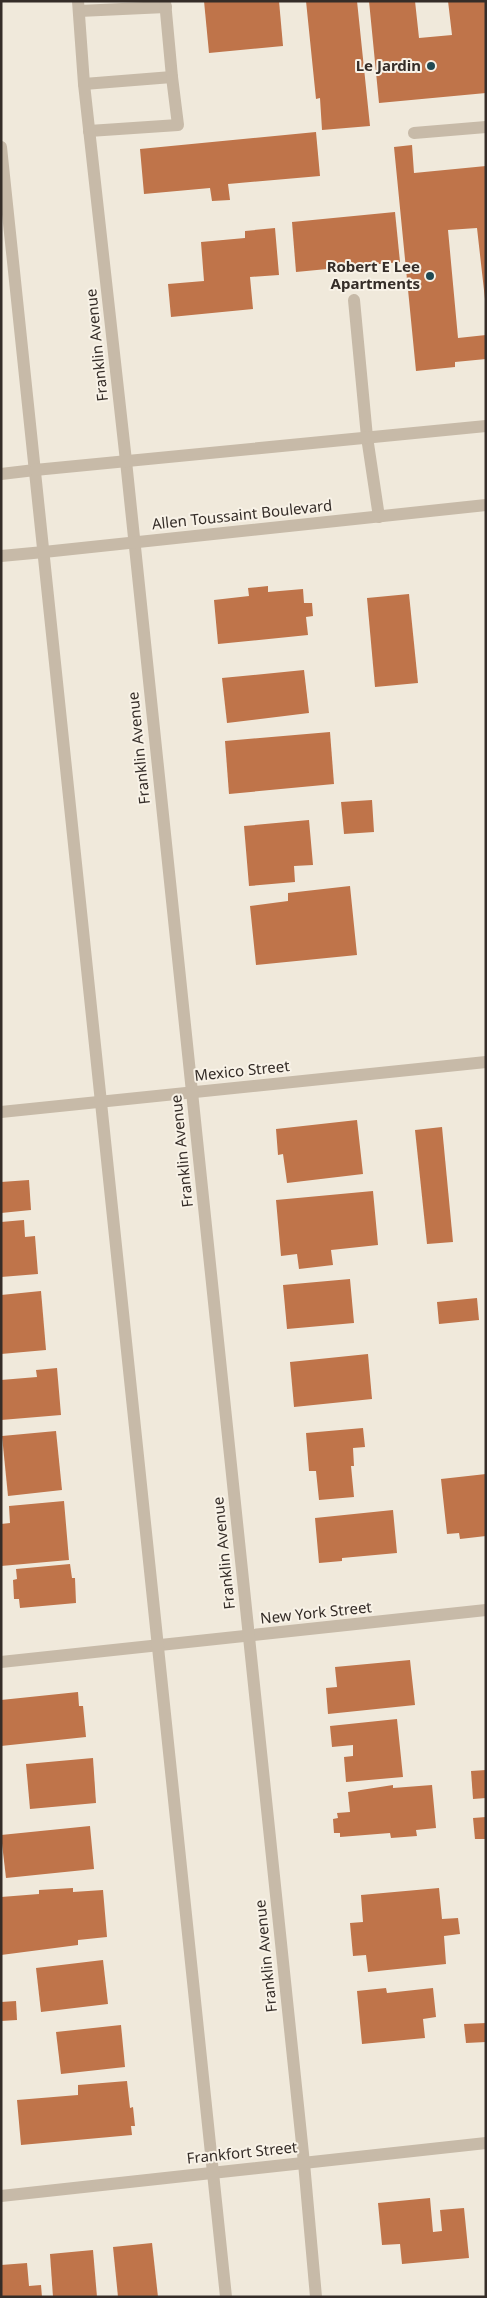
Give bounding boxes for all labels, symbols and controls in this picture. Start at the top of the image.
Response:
place label: Le Jardin [356,55,421,75]
marker: Le Jardin [425,60,437,72]
place label: Robert E Lee Apartments [327,256,420,293]
marker: Robert E Lee Apartments [424,270,436,282]
street label: Franklin Avenue [80,288,112,402]
street label: Allen Toussaint Boulevard [151,495,333,533]
street label: Franklin Avenue [122,691,154,805]
street label: Mexico Street [193,1055,291,1085]
street label: Franklin Avenue [165,1094,197,1208]
street label: Franklin Avenue [207,1496,239,1610]
street label: New York Street [259,1596,373,1628]
street label: Franklin Avenue [249,1899,281,2013]
street label: Frankfort Street [186,2136,299,2168]

